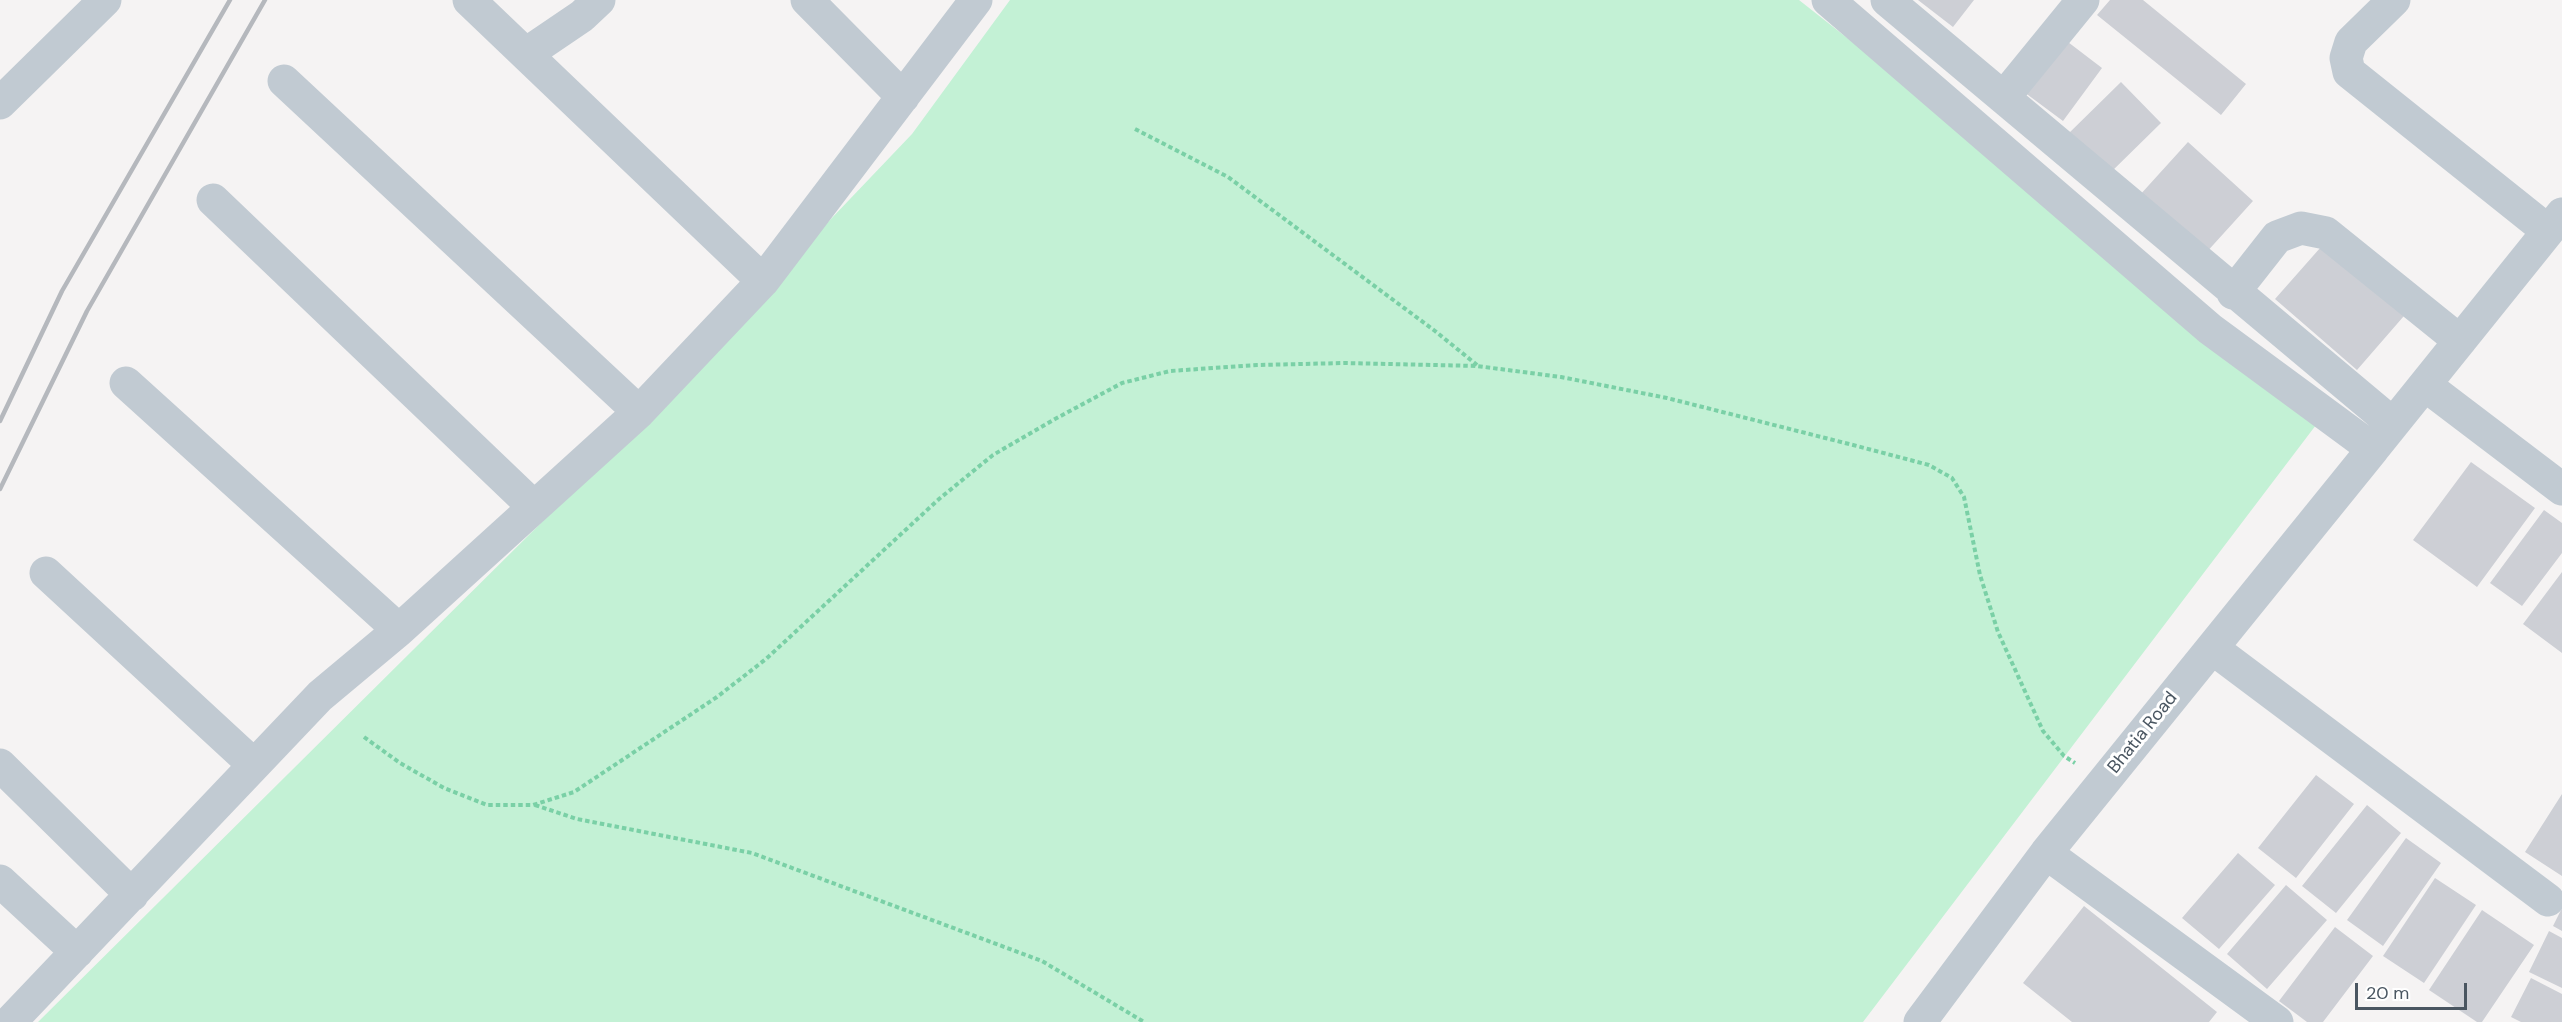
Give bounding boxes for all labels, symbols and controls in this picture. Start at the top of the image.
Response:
street label: Bhatia Road [2104,688,2182,778]
scale bar [2358,971,2470,1009]
text: 20 m [2366,981,2409,1005]

